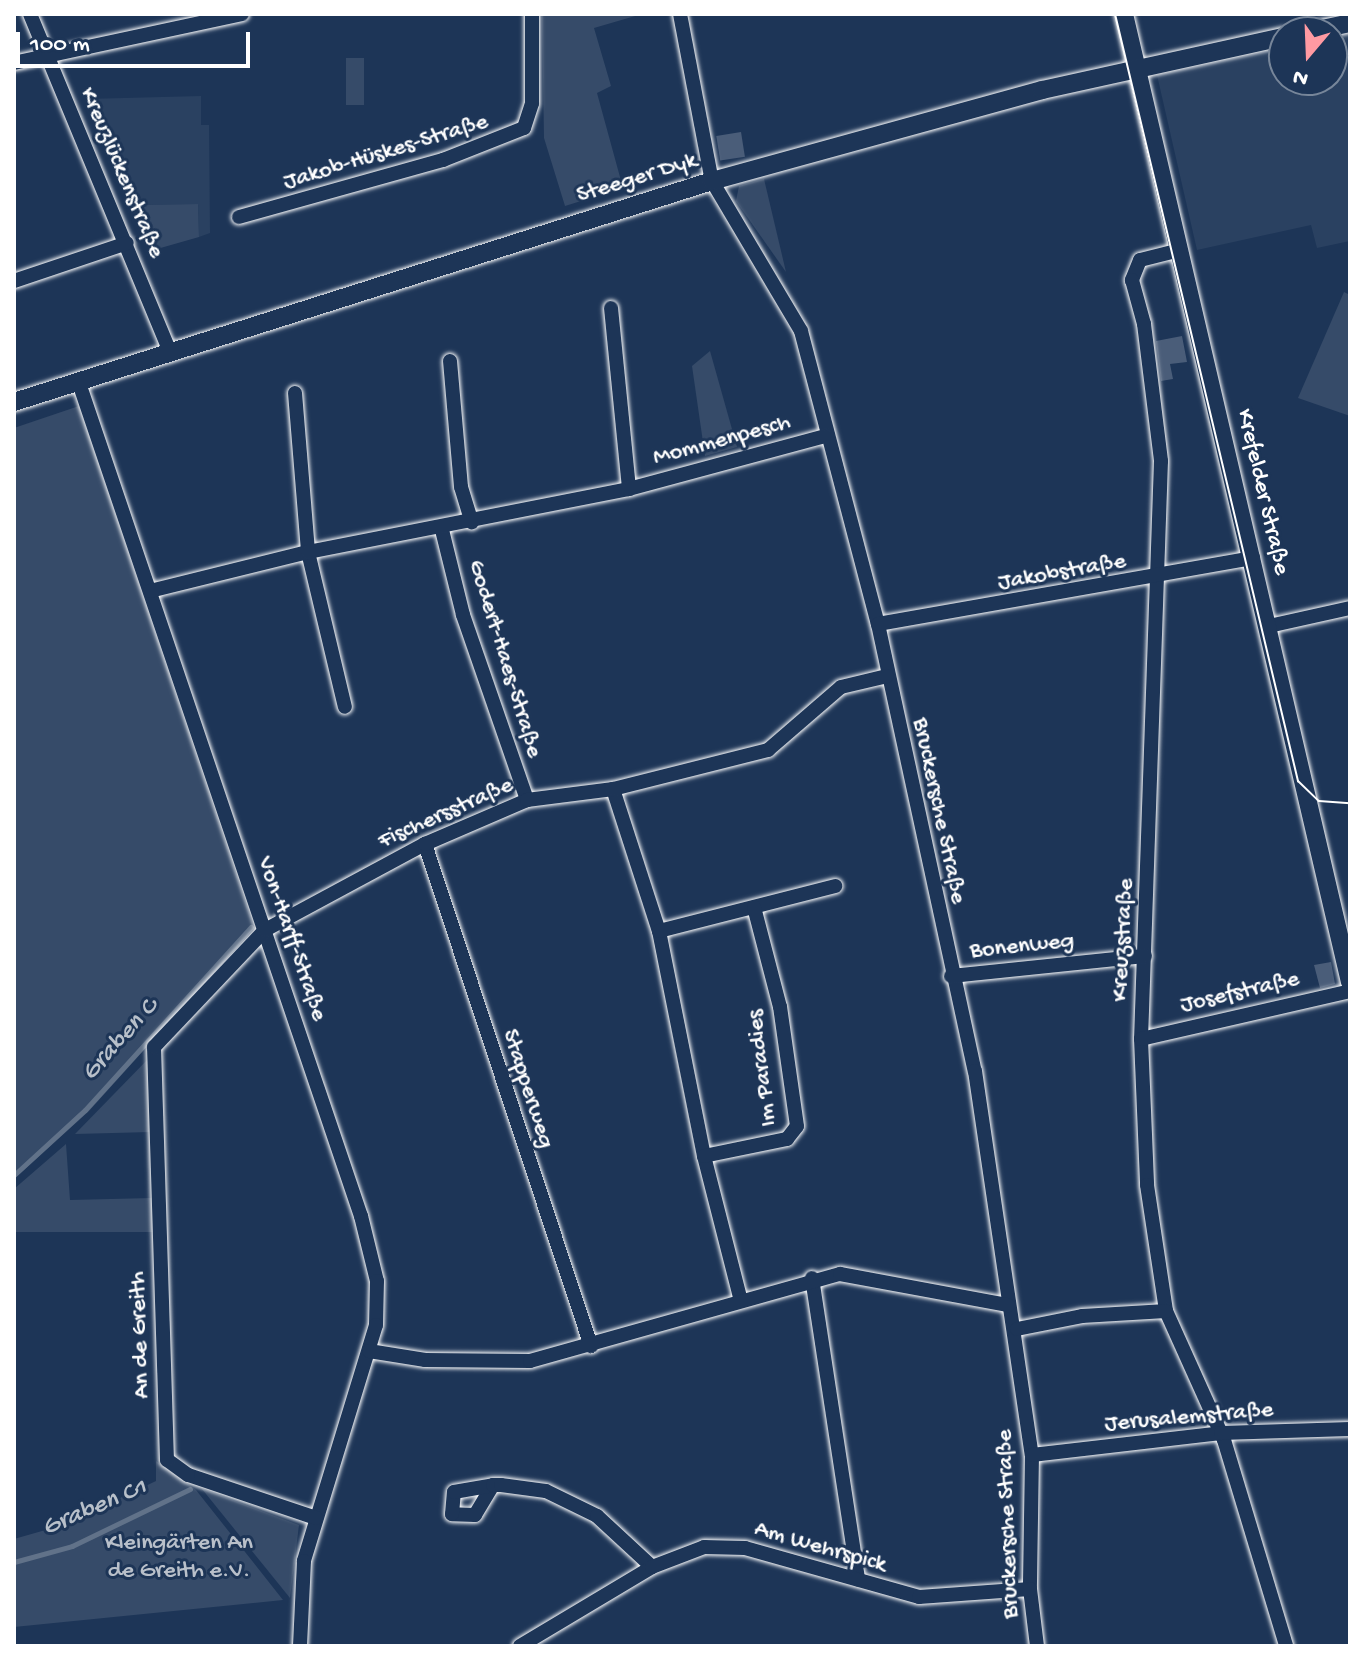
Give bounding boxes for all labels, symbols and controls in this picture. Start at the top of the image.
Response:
scale bar [20,16,254,66]
north arrow [1268,16,1348,96]
text: 100 m [30,31,90,60]
text: N [1290,62,1312,91]
street label: Kreuzlückenstraße [72,83,170,263]
street label: Jakob-Hüskes-Straße [280,108,492,198]
street label: Steeger Dyk [573,147,701,211]
street label: Krefelder Straße [1229,406,1295,578]
street label: Mommenpesch [650,409,794,473]
street label: Jakobstraße [996,548,1128,598]
street label: Godert-Haes-Straße [460,557,548,761]
street label: Bruckersche Straße [904,715,972,907]
street label: Fischersstraße [374,771,518,857]
street label: Von-Harff-Straße [249,853,333,1025]
street label: Kreuzstraße [1106,878,1142,1002]
street label: Bonenweg [969,927,1075,967]
street label: Josefstraße [1178,965,1302,1021]
water label: Graben C [76,993,166,1089]
street label: Im Paradies [742,1008,784,1128]
street label: Stapperweg [494,1026,560,1152]
street label: An de Greith [124,1271,158,1399]
street label: Jerusalemstraße [1103,1396,1275,1440]
street label: Bruckersche Straße [991,1429,1027,1619]
water label: Graben C1 [38,1473,152,1545]
street label: Am Wehrspick [751,1515,889,1581]
park label: Kleingärten An de Greith e.V. [105,1530,253,1586]

